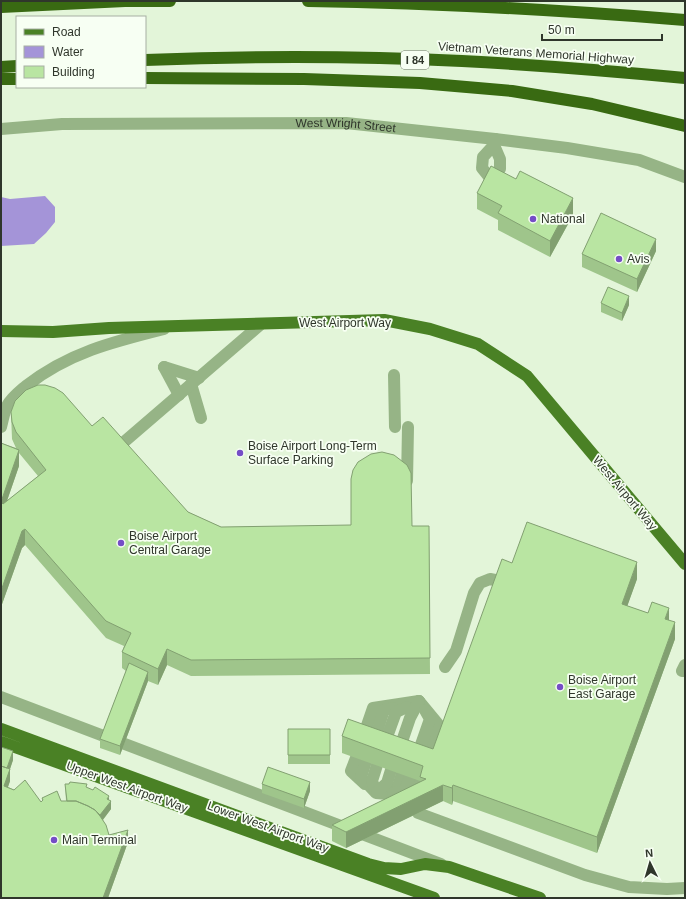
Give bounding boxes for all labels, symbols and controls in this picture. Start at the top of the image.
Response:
legend [16,16,146,88]
scale bar [542,16,662,42]
text: 50 m [548,23,575,37]
text: Road [52,25,81,39]
street label: Vietnam Veterans Memorial Highway [437,39,635,67]
text: Water [52,45,84,59]
road number: I 84 [401,51,429,69]
text: Building [52,65,95,79]
street label: West Wright Street [296,116,397,135]
place label: National [541,212,585,226]
marker: National [528,214,538,224]
place label: Avis [627,252,649,266]
marker: Avis [614,254,624,264]
street label: West Airport Way [299,316,391,330]
place label: Boise Airport Long-Term Surface Parking [248,439,377,467]
marker: Boise Airport Long-Term Surface Parking [235,448,245,458]
street label: West Airport Way [590,453,660,533]
place label: Boise Airport Central Garage [129,529,211,557]
marker: Boise Airport Central Garage [116,538,126,548]
place label: Boise Airport East Garage [568,673,637,701]
marker: Boise Airport East Garage [555,682,565,692]
street label: Upper West Airport Way [64,759,190,815]
street label: Lower West Airport Way [205,799,331,855]
place label: Main Terminal [62,833,136,847]
marker: Main Terminal [49,835,59,845]
north arrow [630,843,670,883]
text: N [645,847,654,859]

